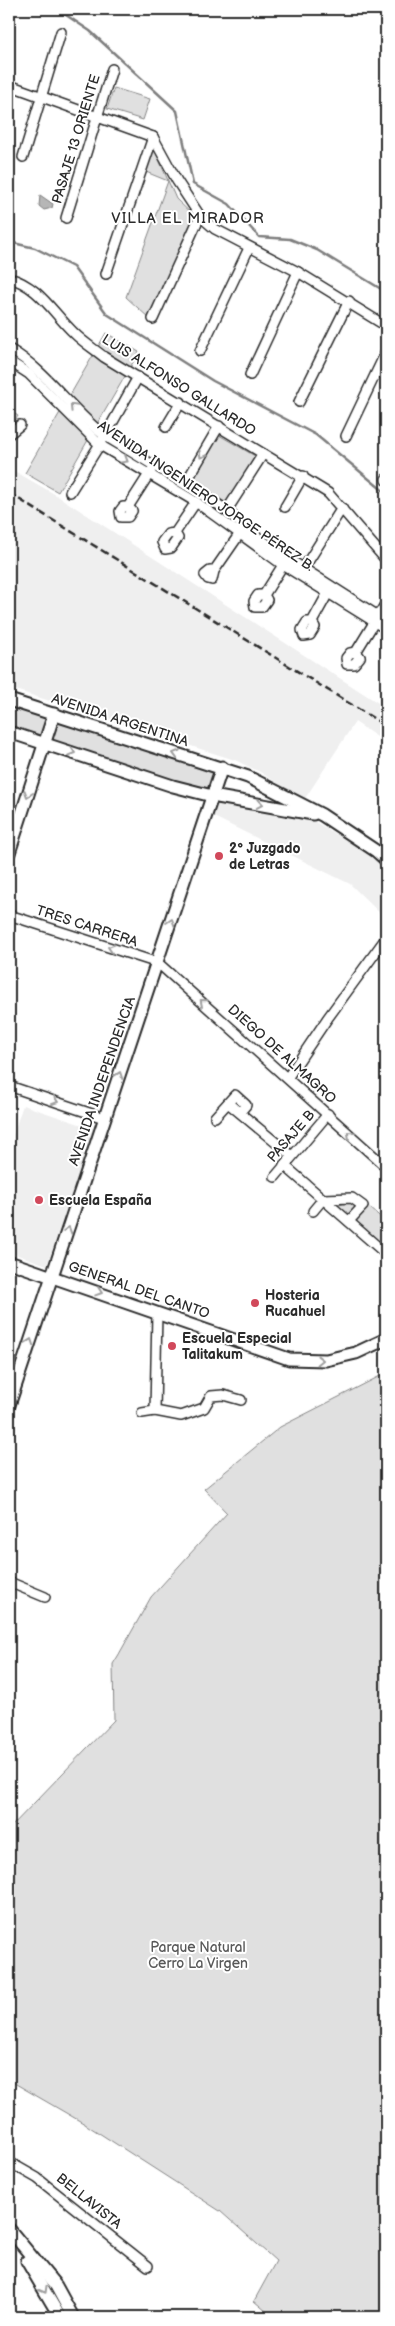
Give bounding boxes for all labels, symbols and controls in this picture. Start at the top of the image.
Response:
street label: PASAJE 13 ORIENTE [48,72,104,206]
district label: VILLA EL MIRADOR [111,209,265,228]
street label: LUIS ALFONSO GALLARDO [99,331,259,440]
one-way arrow [69,404,78,413]
street label: AVENIDA INGENIERO JORGE PÉREZ B. [95,416,318,575]
one-way arrow [198,450,208,459]
one-way arrow [119,453,128,463]
street label: AVENIDA ARGENTINA [49,690,191,750]
one-way arrow [67,746,76,756]
one-way arrow [172,750,180,760]
one-way arrow [24,789,34,798]
one-way arrow [255,798,264,808]
place label: 2º Juzgado de Letras [229,840,300,873]
marker: 2º Juzgado de Letras [213,850,225,862]
street label: TRES CARRERA [34,902,140,951]
one-way arrow [165,918,175,926]
one-way arrow [108,944,116,954]
street label: AVENIDA INDEPENDENCIA [65,994,139,1168]
one-way arrow [199,999,208,1008]
street label: DIEGO DE ALMAGRO [224,1001,340,1107]
one-way arrow [113,1072,123,1080]
one-way arrow [50,1096,59,1106]
street label: PASAJE B [264,1106,319,1166]
one-way arrow [347,1131,356,1140]
place label: Escuela España [49,1192,152,1209]
marker: Escuela España [33,1194,45,1206]
one-way arrow [62,1226,72,1234]
street label: GENERAL DEL CANTO [66,1258,212,1322]
one-way arrow [94,1286,103,1296]
place label: Hosteria Rucahuel [265,1287,325,1320]
marker: Hosteria Rucahuel [249,1297,261,1309]
place label: Escuela Especial Talitakum [182,1330,292,1363]
one-way arrow [24,1338,34,1347]
marker: Escuela Especial Talitakum [166,1340,178,1352]
one-way arrow [316,1354,324,1365]
park label: Parque Natural Cerro La Virgen [148,1939,248,1972]
street label: BELLAVISTA [53,2170,125,2233]
one-way arrow [38,2285,48,2294]

